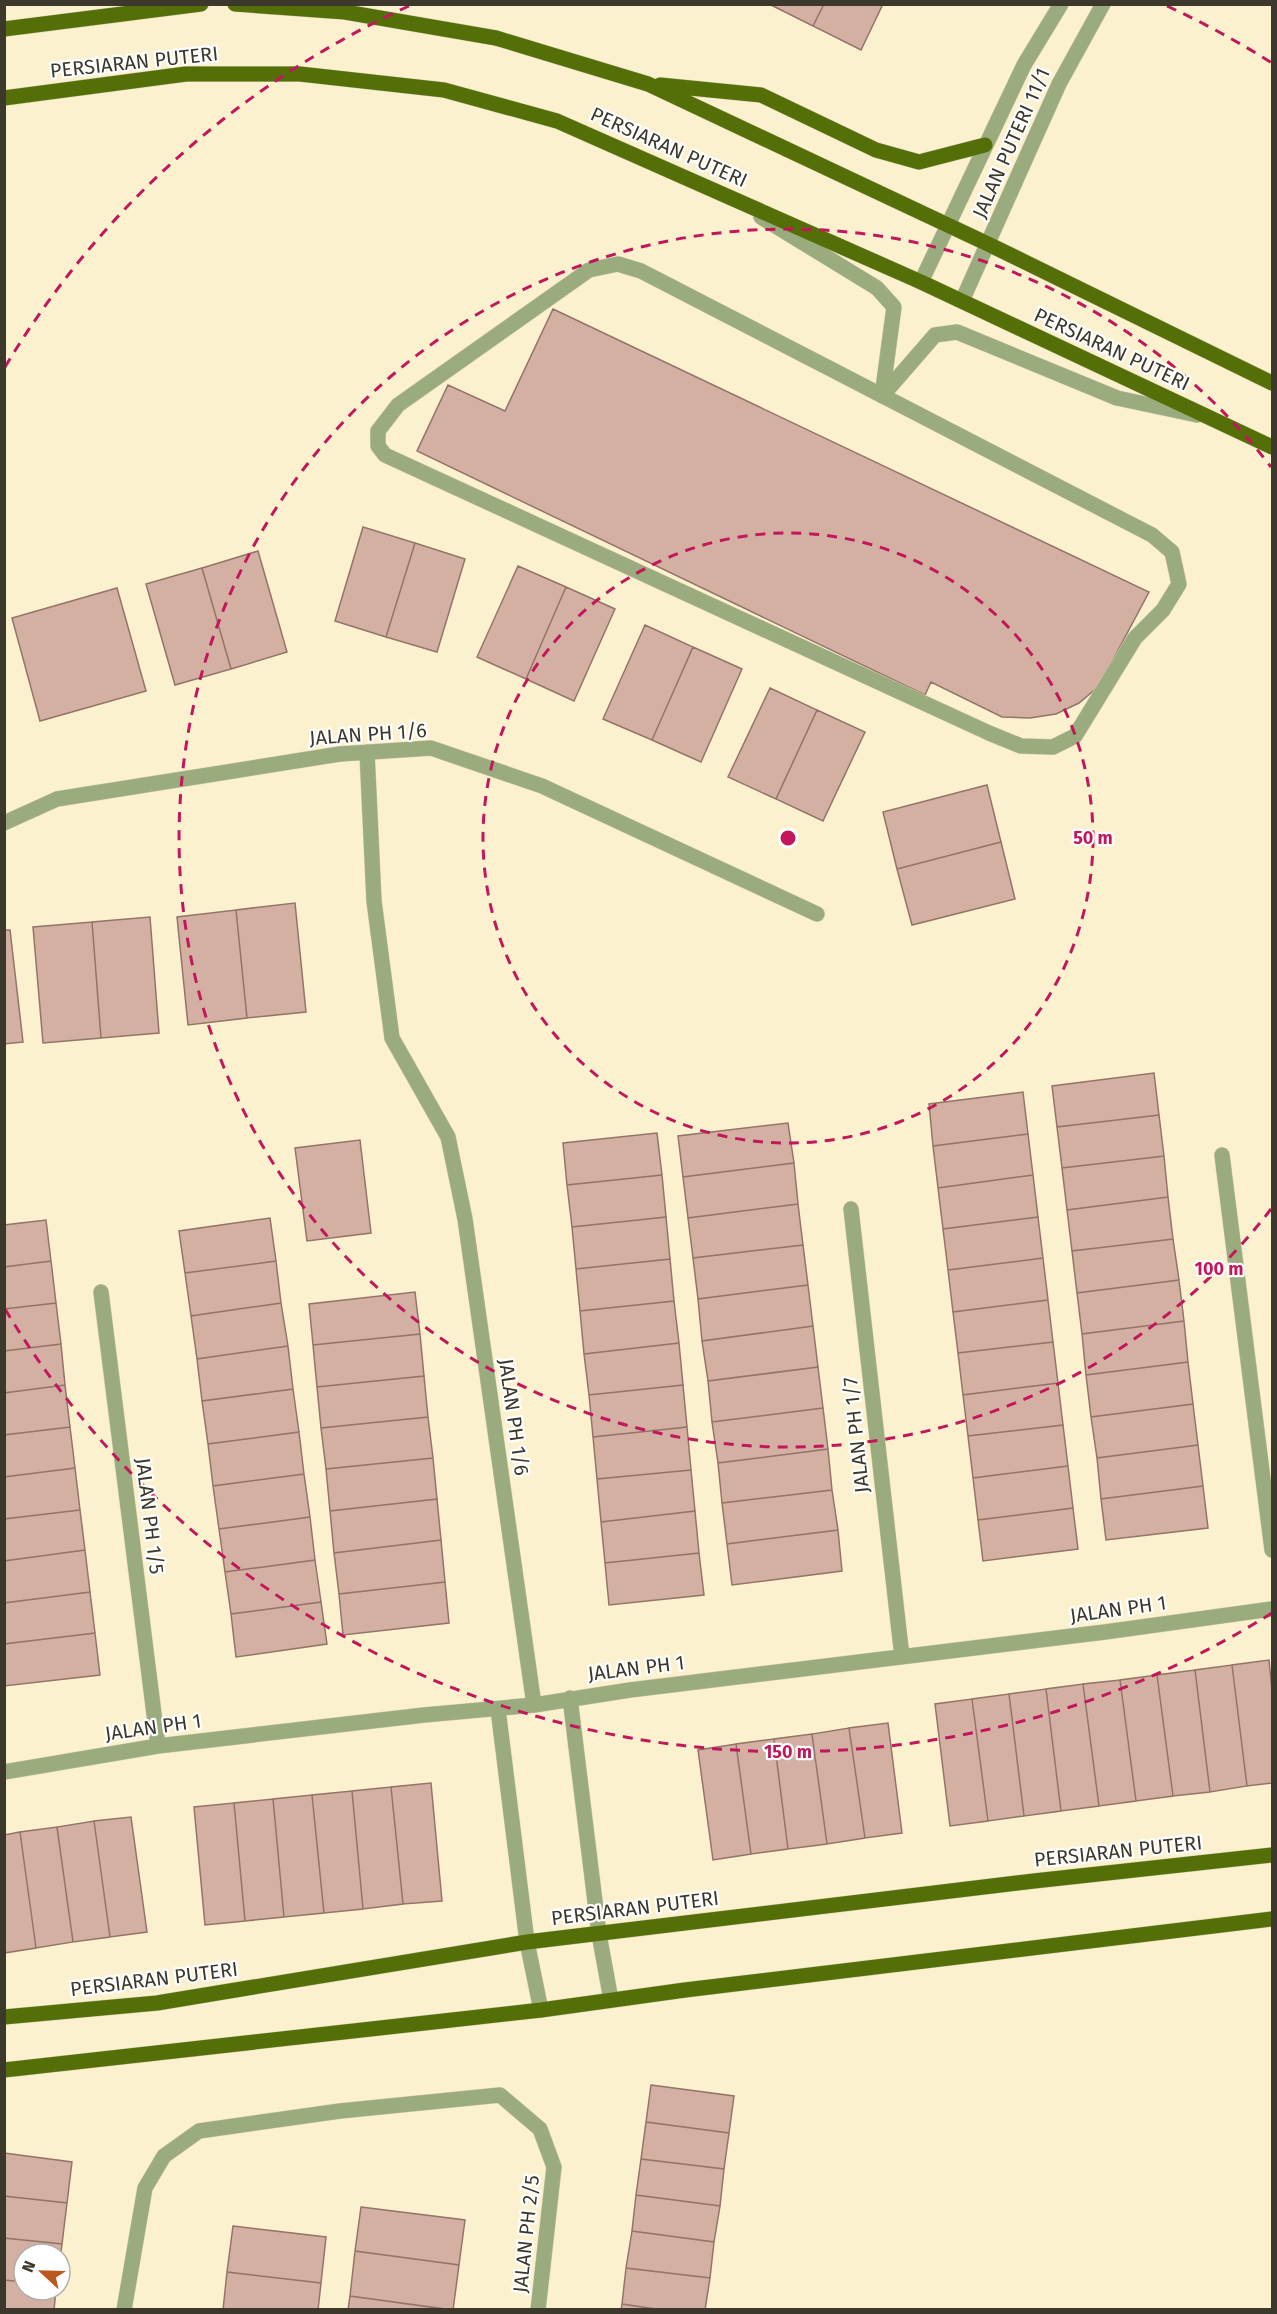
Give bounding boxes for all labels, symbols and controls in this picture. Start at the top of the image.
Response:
street label: PERSIARAN PUTERI [49,41,219,83]
street label: JALAN PUTERI 11/1 [967,64,1055,222]
street label: PERSIARAN PUTERI [587,102,751,192]
street label: PERSIARAN PUTERI [1030,302,1194,396]
street label: JALAN PH 1/6 [309,718,427,750]
text: 50 m [1073,827,1113,849]
centre of rings [778,828,798,848]
text: 100 m [1195,1258,1243,1280]
street label: JALAN PH 1/6 [494,1357,534,1477]
street label: JALAN PH 1/7 [838,1376,874,1494]
street label: JALAN PH 1/5 [131,1456,169,1576]
street label: JALAN PH 1 [1068,1590,1168,1628]
street label: JALAN PH 1 [586,1650,686,1686]
street label: JALAN PH 1 [103,1708,203,1746]
text: 150 m [764,1741,812,1763]
street label: PERSIARAN PUTERI [1033,1830,1203,1872]
street label: PERSIARAN PUTERI [550,1886,720,1930]
street label: PERSIARAN PUTERI [69,1957,239,2001]
street label: JALAN PH 2/5 [508,2174,544,2294]
north arrow [12,2242,72,2302]
text: N [18,2258,39,2275]

